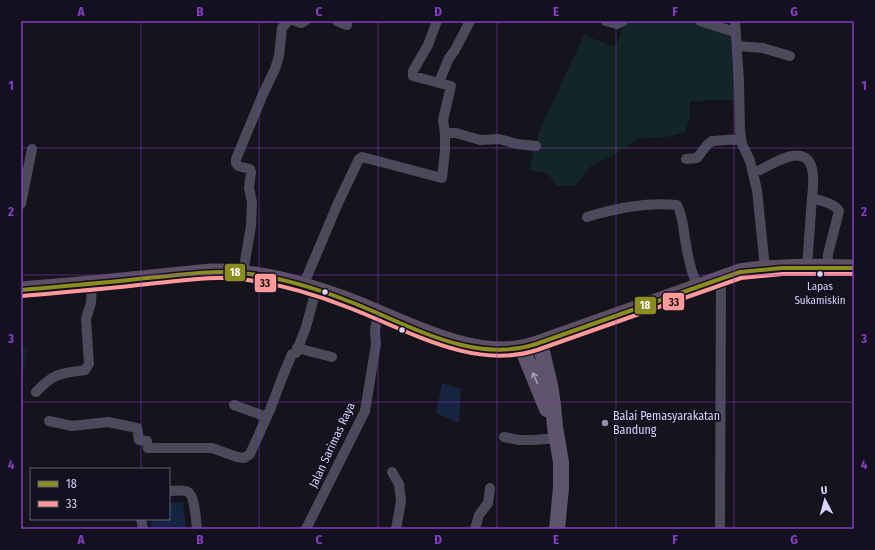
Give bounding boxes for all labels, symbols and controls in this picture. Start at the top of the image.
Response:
text: A [76,4,85,19]
text: B [196,4,204,19]
text: C [316,4,323,19]
text: D [434,4,442,19]
text: E [553,4,559,19]
text: F [672,4,678,19]
text: G [790,4,798,19]
text: 1 [8,78,14,93]
text: 1 [861,78,867,93]
text: 2 [7,204,14,219]
text: 2 [860,204,867,219]
line badge: 18 [224,263,246,282]
text: 18 [230,266,240,279]
marker: Lapas Sukamiskin [815,269,825,279]
line badge: 33 [254,273,277,293]
text: 33 [259,277,270,290]
place label: Lapas Sukamiskin [794,280,846,307]
unlabelled marker [320,287,330,297]
line badge: 33 [662,292,685,311]
line badge: 18 [634,296,657,315]
text: 33 [668,296,679,309]
text: 18 [640,299,650,312]
unlabelled marker [397,325,407,335]
text: 3 [7,331,14,346]
text: 3 [860,331,867,346]
one-way arrow [530,373,538,385]
street label: Jalan Sarimas Raya [306,400,358,490]
place label: Balai Pemasyarakatan Bandung [613,409,720,437]
marker: Balai Pemasyarakatan Bandung [600,418,610,428]
text: 4 [8,457,15,472]
text: 4 [861,457,868,472]
legend [30,468,170,520]
text: 18 [66,477,77,491]
north arrow [805,480,845,520]
text: U [820,484,828,497]
text: 33 [66,497,77,511]
text: A [76,532,85,547]
text: B [196,532,204,547]
text: C [316,532,323,547]
text: D [434,532,442,547]
text: E [553,532,559,547]
text: F [672,532,678,547]
text: G [790,532,798,547]

